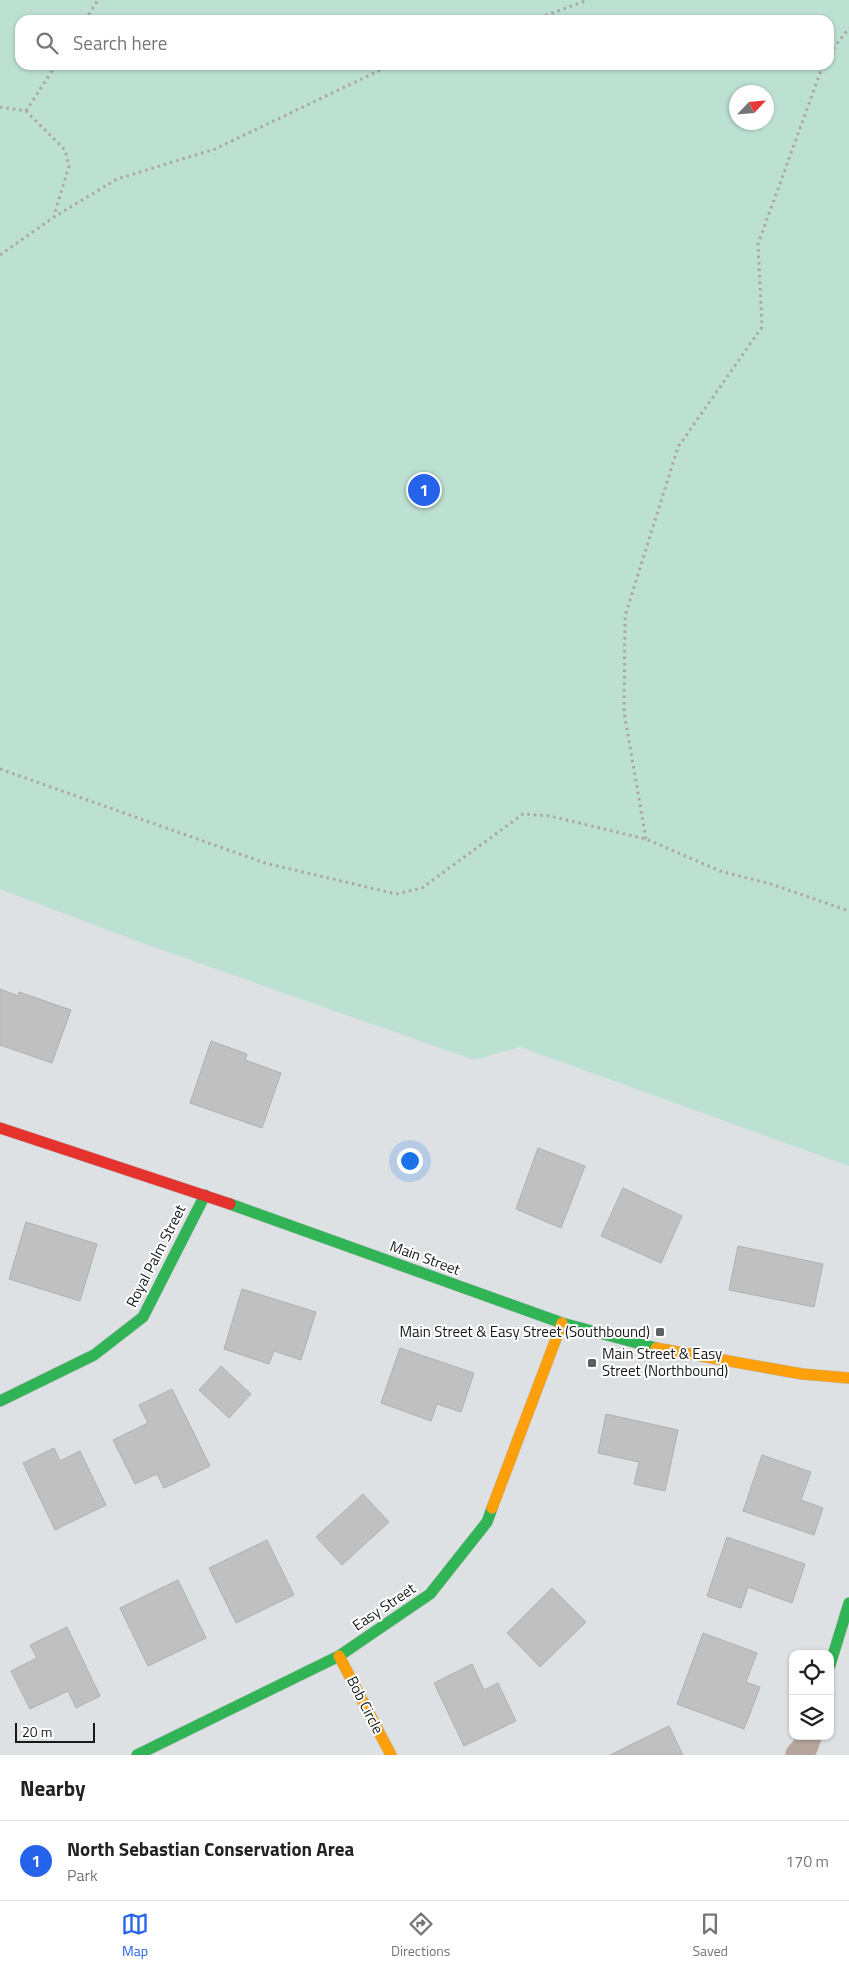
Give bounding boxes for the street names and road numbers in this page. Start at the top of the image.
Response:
street label: Royal Palm Street [120,1200,192,1311]
street label: Main Street [387,1234,464,1281]
street label: Easy Street [347,1577,421,1636]
street label: Bob Circle [341,1672,390,1738]

